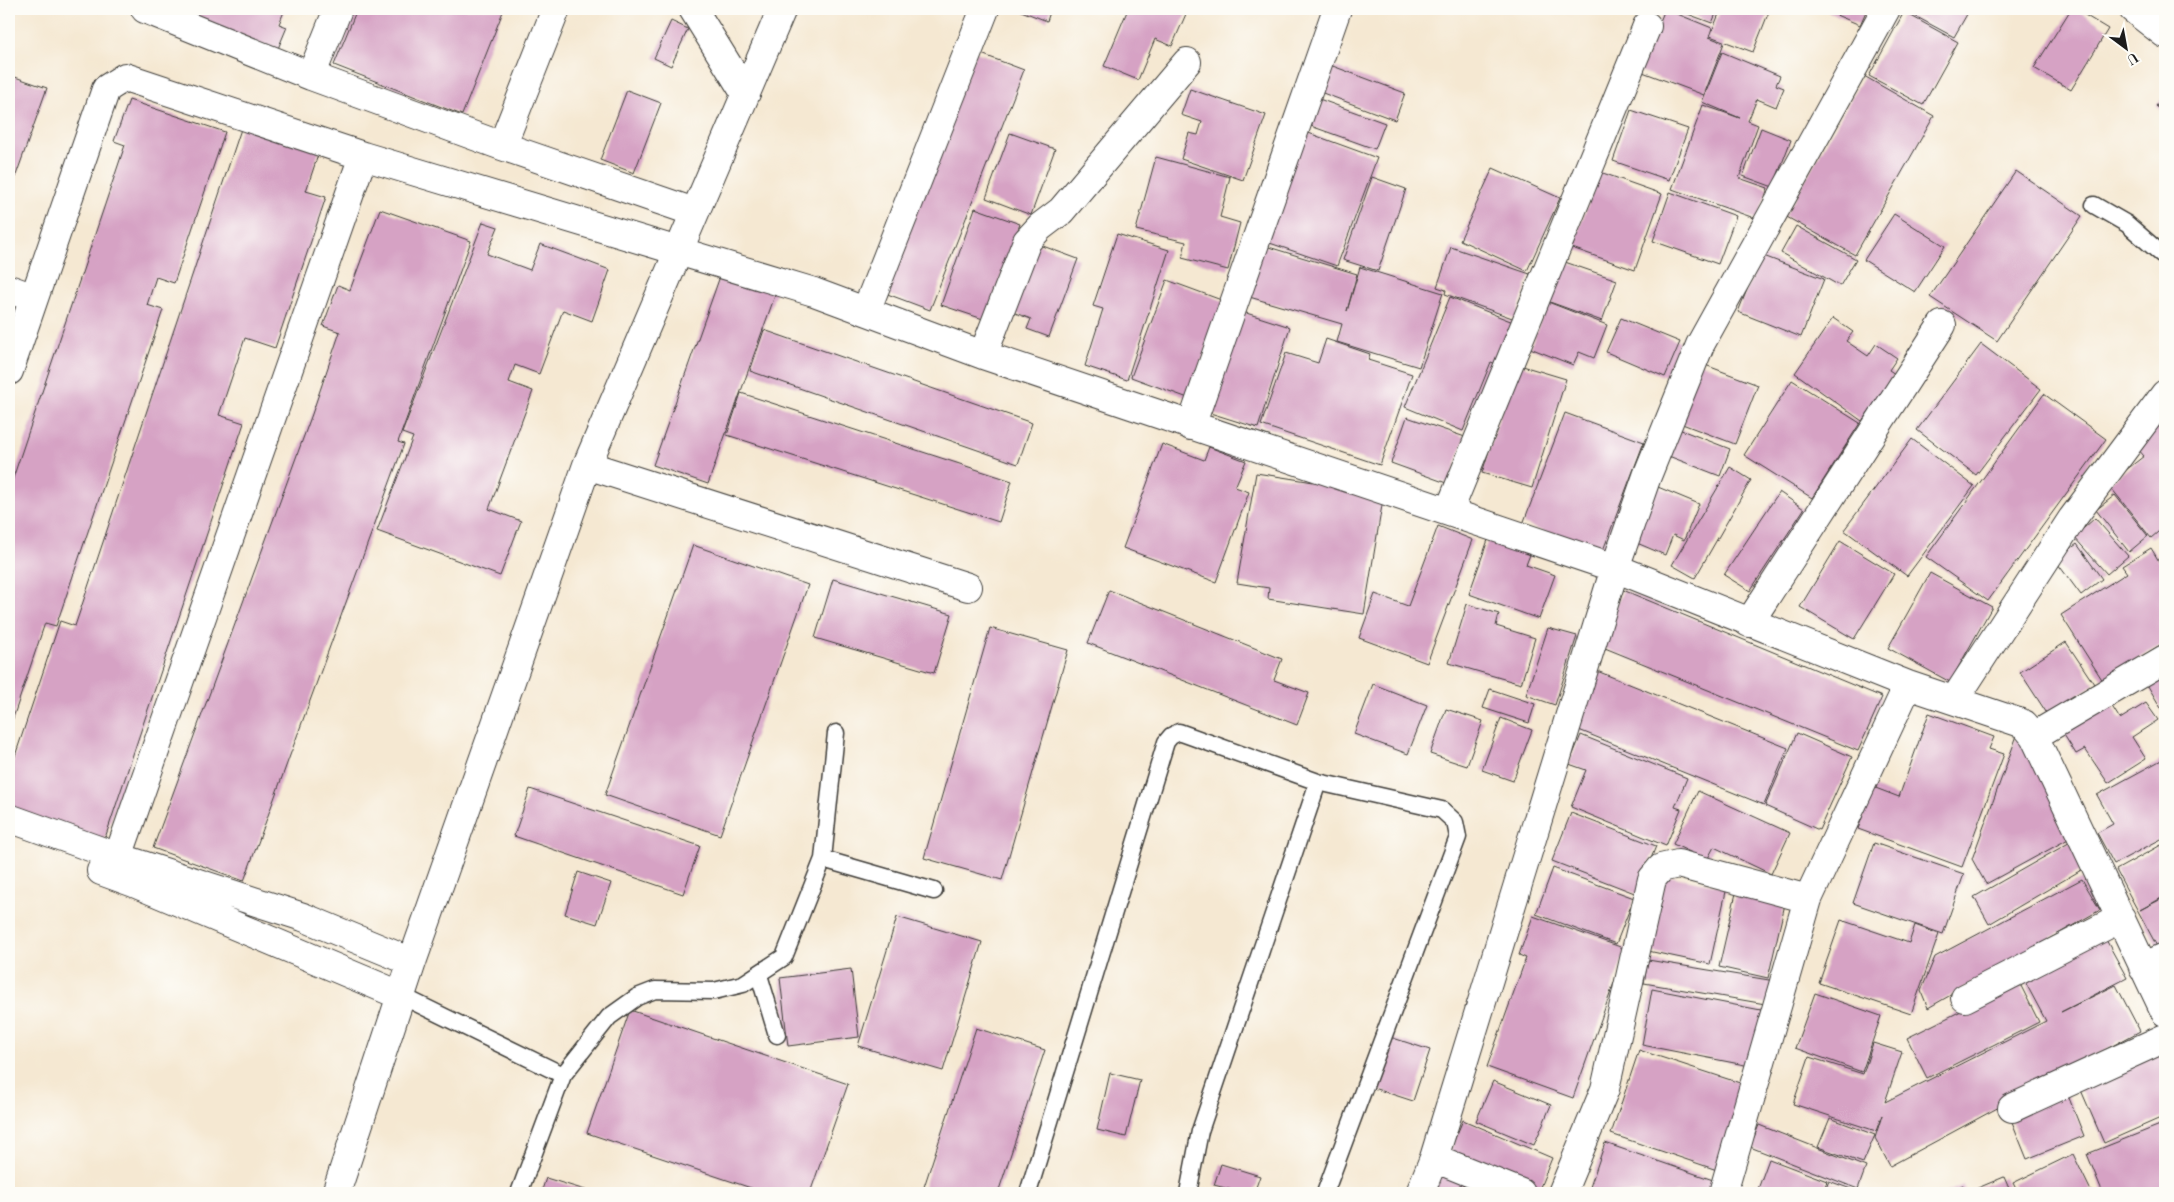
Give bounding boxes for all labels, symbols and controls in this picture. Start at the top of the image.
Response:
north arrow [2102,22,2152,72]
text: U [2124,49,2141,67]

